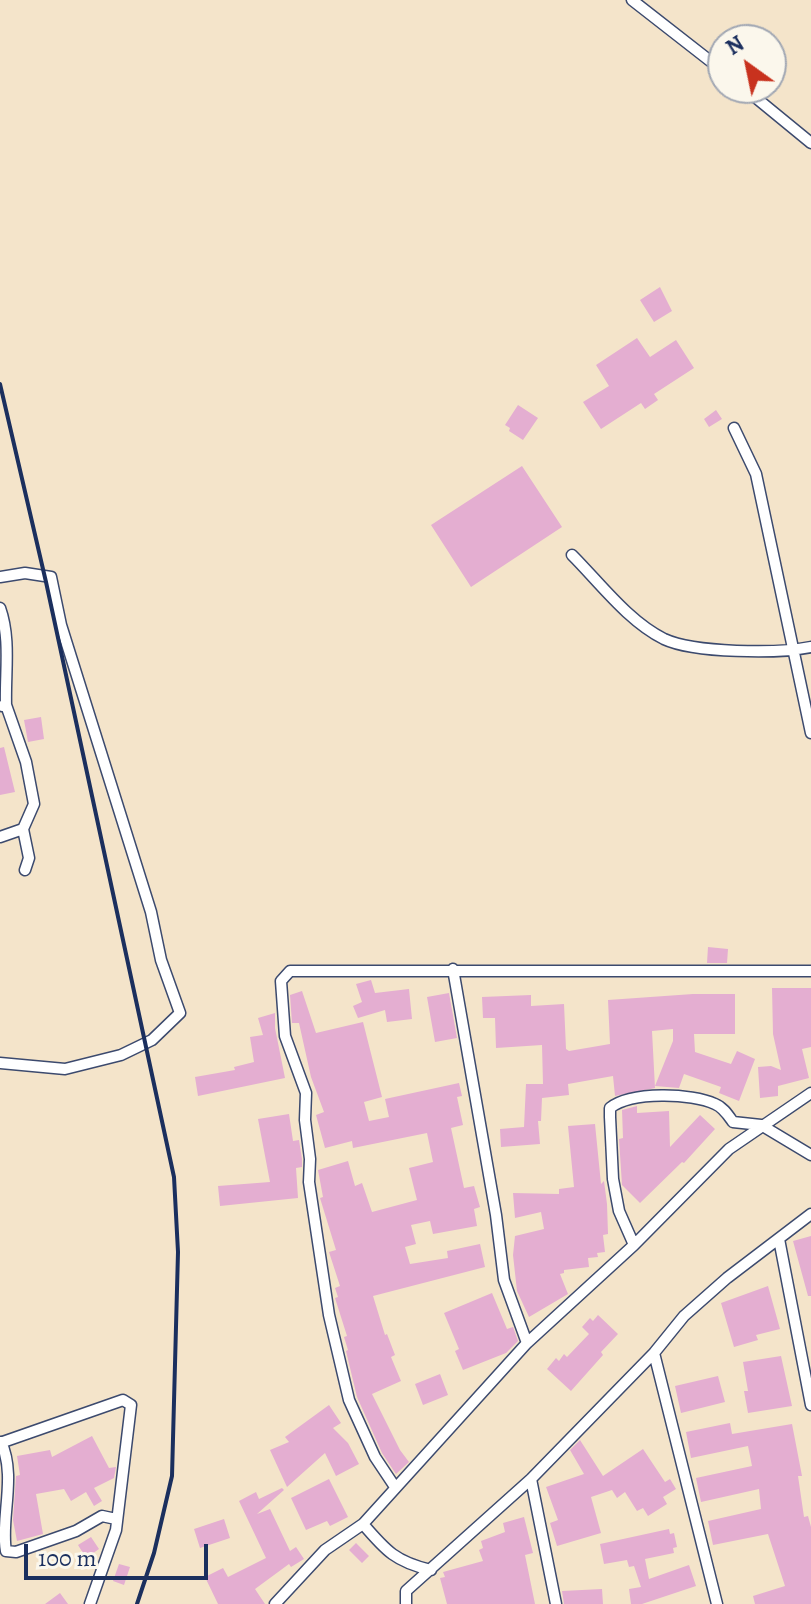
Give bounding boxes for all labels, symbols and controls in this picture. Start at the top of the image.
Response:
north arrow [707,24,787,104]
text: N [720,29,750,62]
scale bar [28,1528,212,1578]
text: 100 m [38,1542,97,1574]

